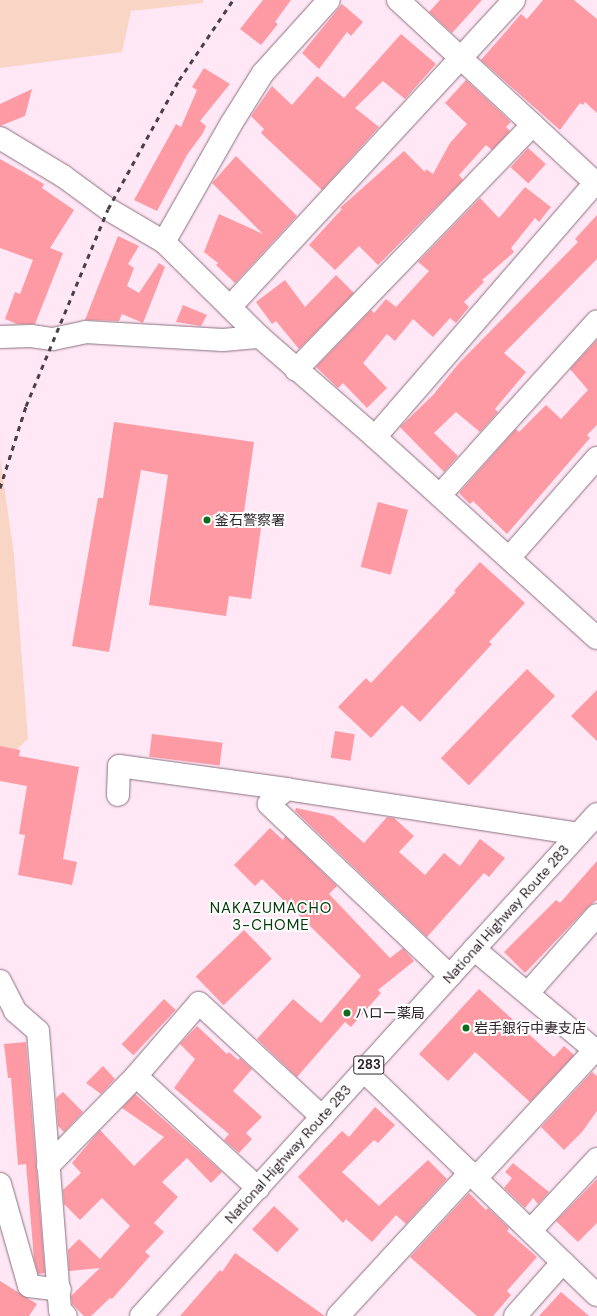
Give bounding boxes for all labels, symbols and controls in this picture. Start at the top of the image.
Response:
place label: 釜石警察署 [215,512,285,528]
marker: 釜石警察署 [202,515,212,525]
street label: National Highway Route 283 [439,841,573,987]
district label: NAKAZUMACHO 3-CHOME [210,899,332,934]
place label: ハロー薬局 [355,1005,425,1021]
marker: ハロー薬局 [342,1008,352,1018]
place label: 岩手銀行中妻支店 [474,1020,586,1036]
marker: 岩手銀行中妻支店 [461,1023,471,1033]
road number: 283 [353,1054,385,1076]
street label: National Highway Route 283 [221,1081,355,1227]

